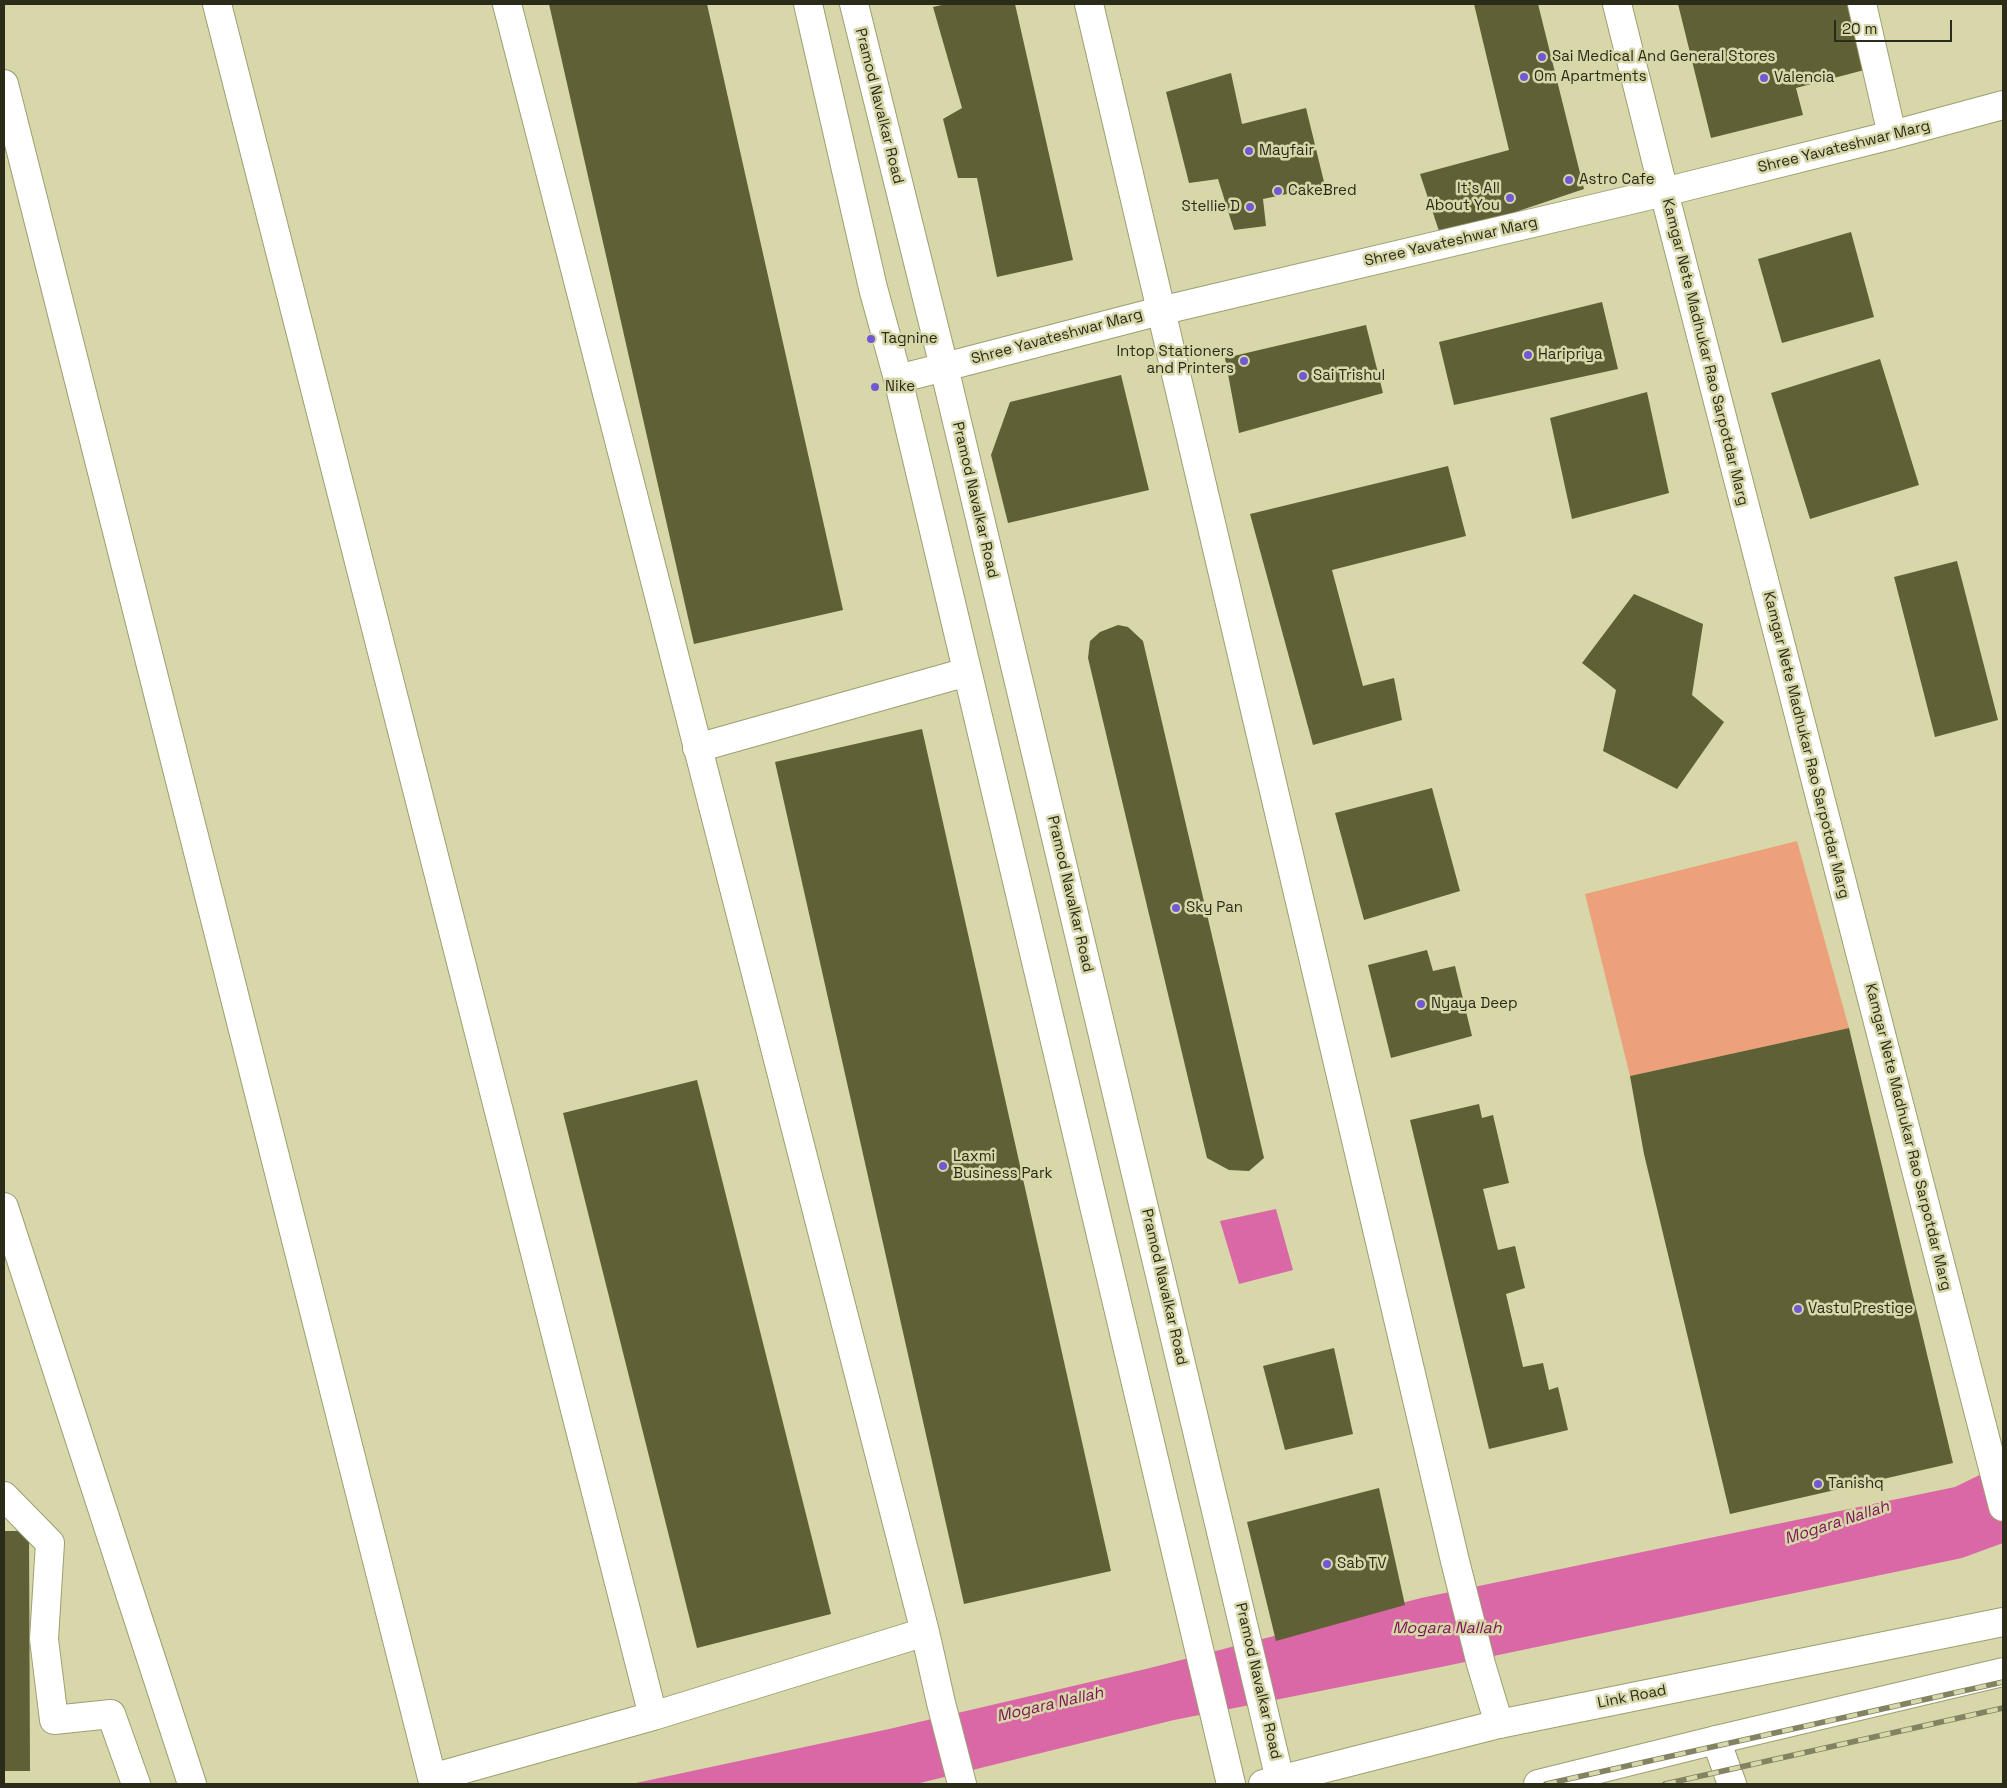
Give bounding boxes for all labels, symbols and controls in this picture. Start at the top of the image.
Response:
scale bar [1837,10,1954,42]
text: 20 m [1842,19,1877,38]
street label: Pramod Navalkar Road [851,26,907,186]
place label: Sai Medical And General Stores [1552,48,1776,66]
marker: Sai Medical And General Stores [1536,51,1548,63]
place label: Om Apartments [1534,68,1647,86]
place label: Valencia [1774,69,1834,87]
marker: Om Apartments [1518,71,1530,83]
marker: Valencia [1758,72,1770,84]
street label: Shree Yavateshwar Marg [1756,117,1932,177]
place label: Mayfair [1259,142,1314,160]
marker: Mayfair [1243,145,1255,157]
place label: Astro Cafe [1579,171,1655,189]
marker: Astro Cafe [1563,174,1575,186]
place label: It's All About You [1425,180,1500,215]
place label: CakeBred [1288,182,1357,200]
marker: CakeBred [1272,185,1284,197]
marker: It's All About You [1504,192,1516,204]
street label: Kamgar Nete Madhukar Rao Sarpotdar Marg [1658,197,1752,507]
place label: Stellie D [1182,198,1240,216]
marker: Stellie D [1244,201,1256,213]
street label: Shree Yavateshwar Marg [1363,213,1539,271]
street label: Shree Yavateshwar Marg [969,305,1145,369]
place label: Tagnine [881,330,938,348]
marker: Tagnine [865,333,877,345]
place label: Intop Stationers and Printers [1116,343,1234,378]
place label: Haripriya [1538,346,1603,364]
marker: Haripriya [1522,349,1534,361]
marker: Intop Stationers and Printers [1238,355,1250,367]
place label: Sai Trishul [1313,367,1385,385]
marker: Sai Trishul [1297,370,1309,382]
place label: Nike [885,378,915,396]
marker: Nike [869,381,881,393]
street label: Pramod Navalkar Road [948,420,1002,580]
street label: Kamgar Nete Madhukar Rao Sarpotdar Marg [1759,590,1853,900]
street label: Pramod Navalkar Road [1043,814,1097,974]
place label: Sky Pan [1186,899,1243,917]
marker: Sky Pan [1170,902,1182,914]
street label: Kamgar Nete Madhukar Rao Sarpotdar Marg [1861,982,1955,1292]
place label: Nyaya Deep [1431,995,1518,1013]
marker: Nyaya Deep [1415,998,1427,1010]
place label: Laxmi Business Park [953,1148,1053,1183]
marker: Laxmi Business Park [937,1160,949,1172]
street label: Pramod Navalkar Road [1137,1207,1191,1367]
place label: Vastu Prestige [1808,1300,1913,1318]
marker: Vastu Prestige [1792,1303,1804,1315]
place label: Tanishq [1828,1475,1884,1493]
marker: Tanishq [1812,1478,1824,1490]
water label: Mogara Nallah [1782,1497,1892,1549]
place label: Sab TV [1337,1555,1386,1573]
marker: Sab TV [1321,1558,1333,1570]
street label: Pramod Navalkar Road [1231,1601,1285,1761]
water label: Mogara Nallah [1393,1619,1501,1639]
street label: Link Road [1596,1682,1668,1712]
water label: Mogara Nallah [995,1683,1105,1727]

